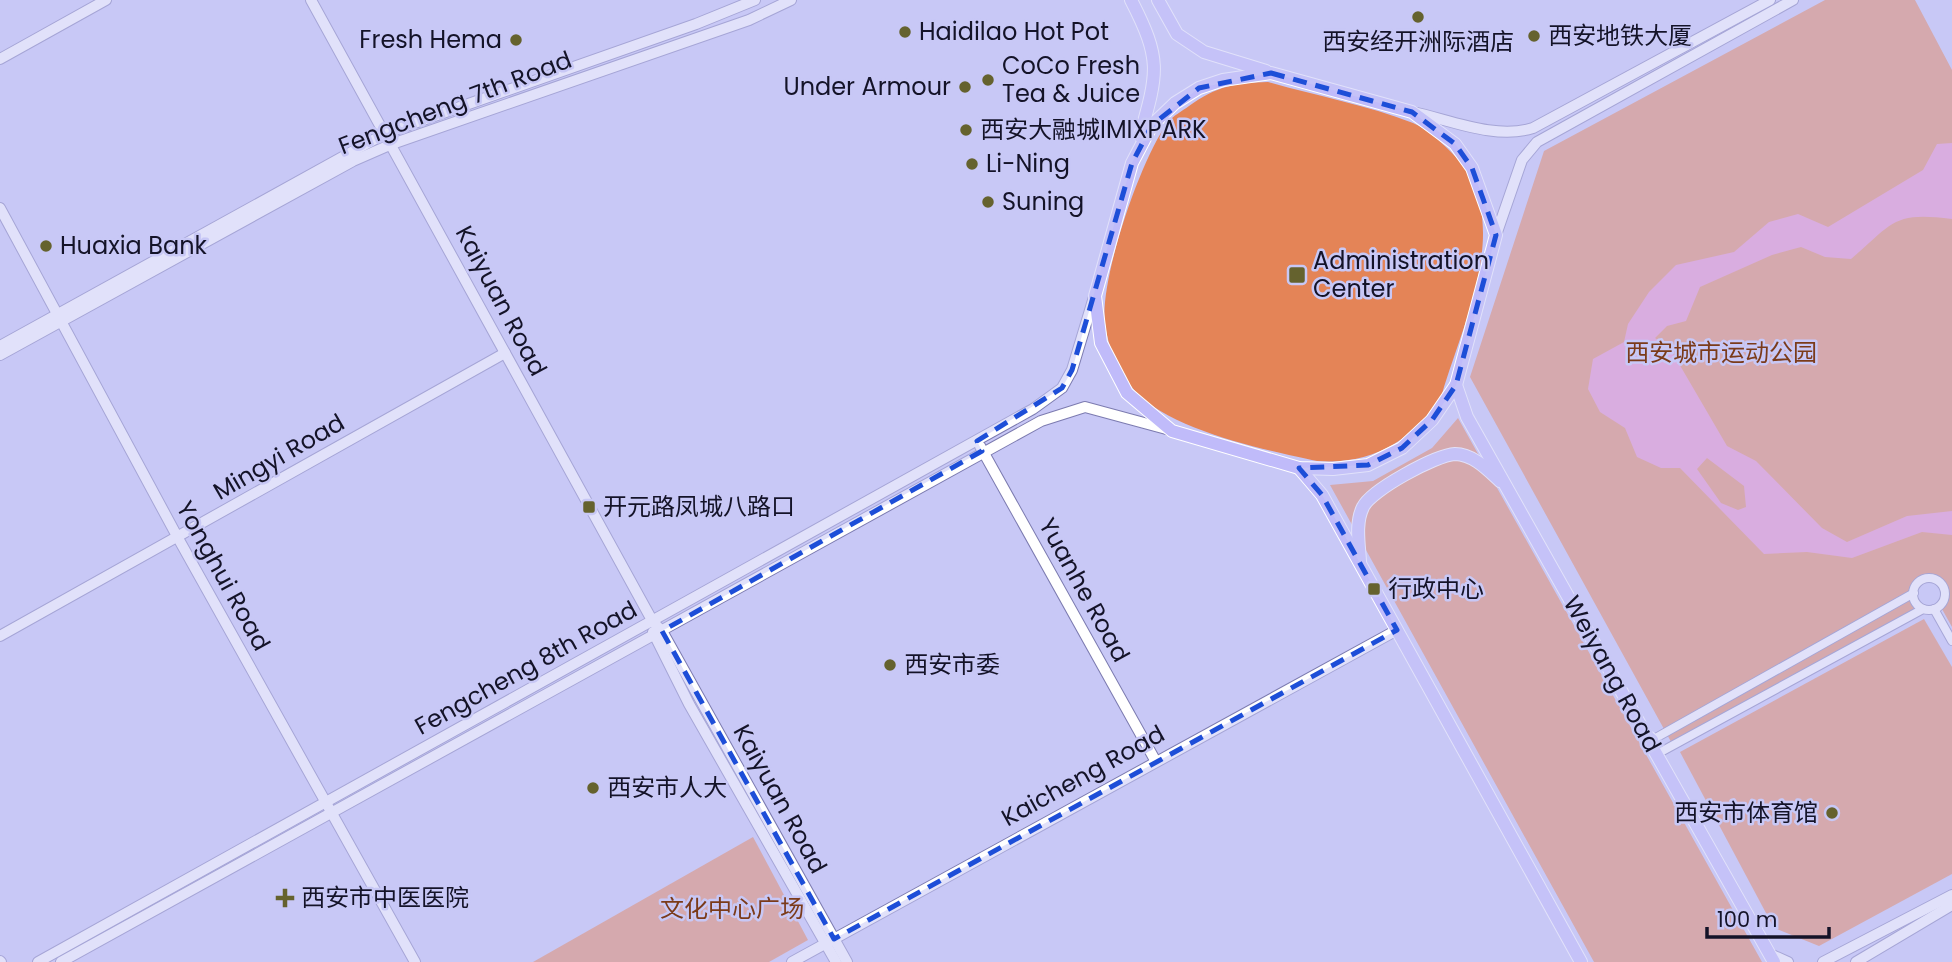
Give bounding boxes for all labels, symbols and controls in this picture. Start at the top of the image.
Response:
marker: 西安经开洲际酒店 [1410,9,1426,25]
place label: Haidilao Hot Pot [919,15,1109,48]
place label: 西安地铁大厦 [1548,19,1692,52]
place label: Fresh Hema [359,23,502,56]
marker: Haidilao Hot Pot [897,24,913,40]
place label: 西安经开洲际酒店 [1322,25,1514,58]
marker: 西安地铁大厦 [1526,28,1542,44]
marker: Fresh Hema [508,32,524,48]
street label: Fengcheng 7th Road [333,43,576,162]
place label: CoCo Fresh Tea & Juice [1002,49,1140,110]
place label: Under Armour [783,70,951,103]
marker: CoCo Fresh Tea & Juice [980,72,996,88]
marker: Under Armour [957,79,973,95]
place label: 西安大融城IMIXPARK [980,113,1206,146]
marker: 西安大融城IMIXPARK [958,122,974,138]
place label: Li-Ning [986,147,1070,180]
marker: Li-Ning [964,156,980,172]
place label: Suning [1002,185,1084,218]
marker: Suning [980,194,996,210]
street label: Kaiyuan Road [448,220,555,382]
place label: Huaxia Bank [60,229,208,262]
marker: Huaxia Bank [38,238,54,254]
place label: Administration Center [1313,244,1489,305]
marker: Administration Center [1287,265,1307,285]
park label: 西安城市运动公园 [1625,336,1817,369]
street label: Mingyi Road [207,406,350,507]
place label: 开元路凤城八路口 [603,490,795,523]
street label: Yonghui Road [169,495,278,657]
marker: 开元路凤城八路口 [581,499,597,515]
street label: Yuanhe Road [1031,512,1138,668]
place label: 行政中心 [1388,572,1484,605]
marker: 行政中心 [1366,581,1382,597]
street label: Weiyang Road [1556,590,1669,758]
street label: Fengcheng 8th Road [409,593,643,742]
place label: 西安市委 [904,648,1000,681]
marker: 西安市委 [882,657,898,673]
street label: Kaicheng Road [995,717,1170,834]
street label: Kaiyuan Road [726,718,835,879]
place label: 西安市人大 [607,771,727,804]
marker: 西安市人大 [585,780,601,796]
place label: 西安市体育馆 [1674,796,1818,829]
marker: 西安市体育馆 [1824,805,1840,821]
place label: 西安市中医医院 [301,881,469,914]
marker: 西安市中医医院 [275,888,295,908]
park label: 文化中心广场 [660,892,804,925]
scale bar [1707,895,1829,939]
text: 100 m [1717,905,1777,934]

